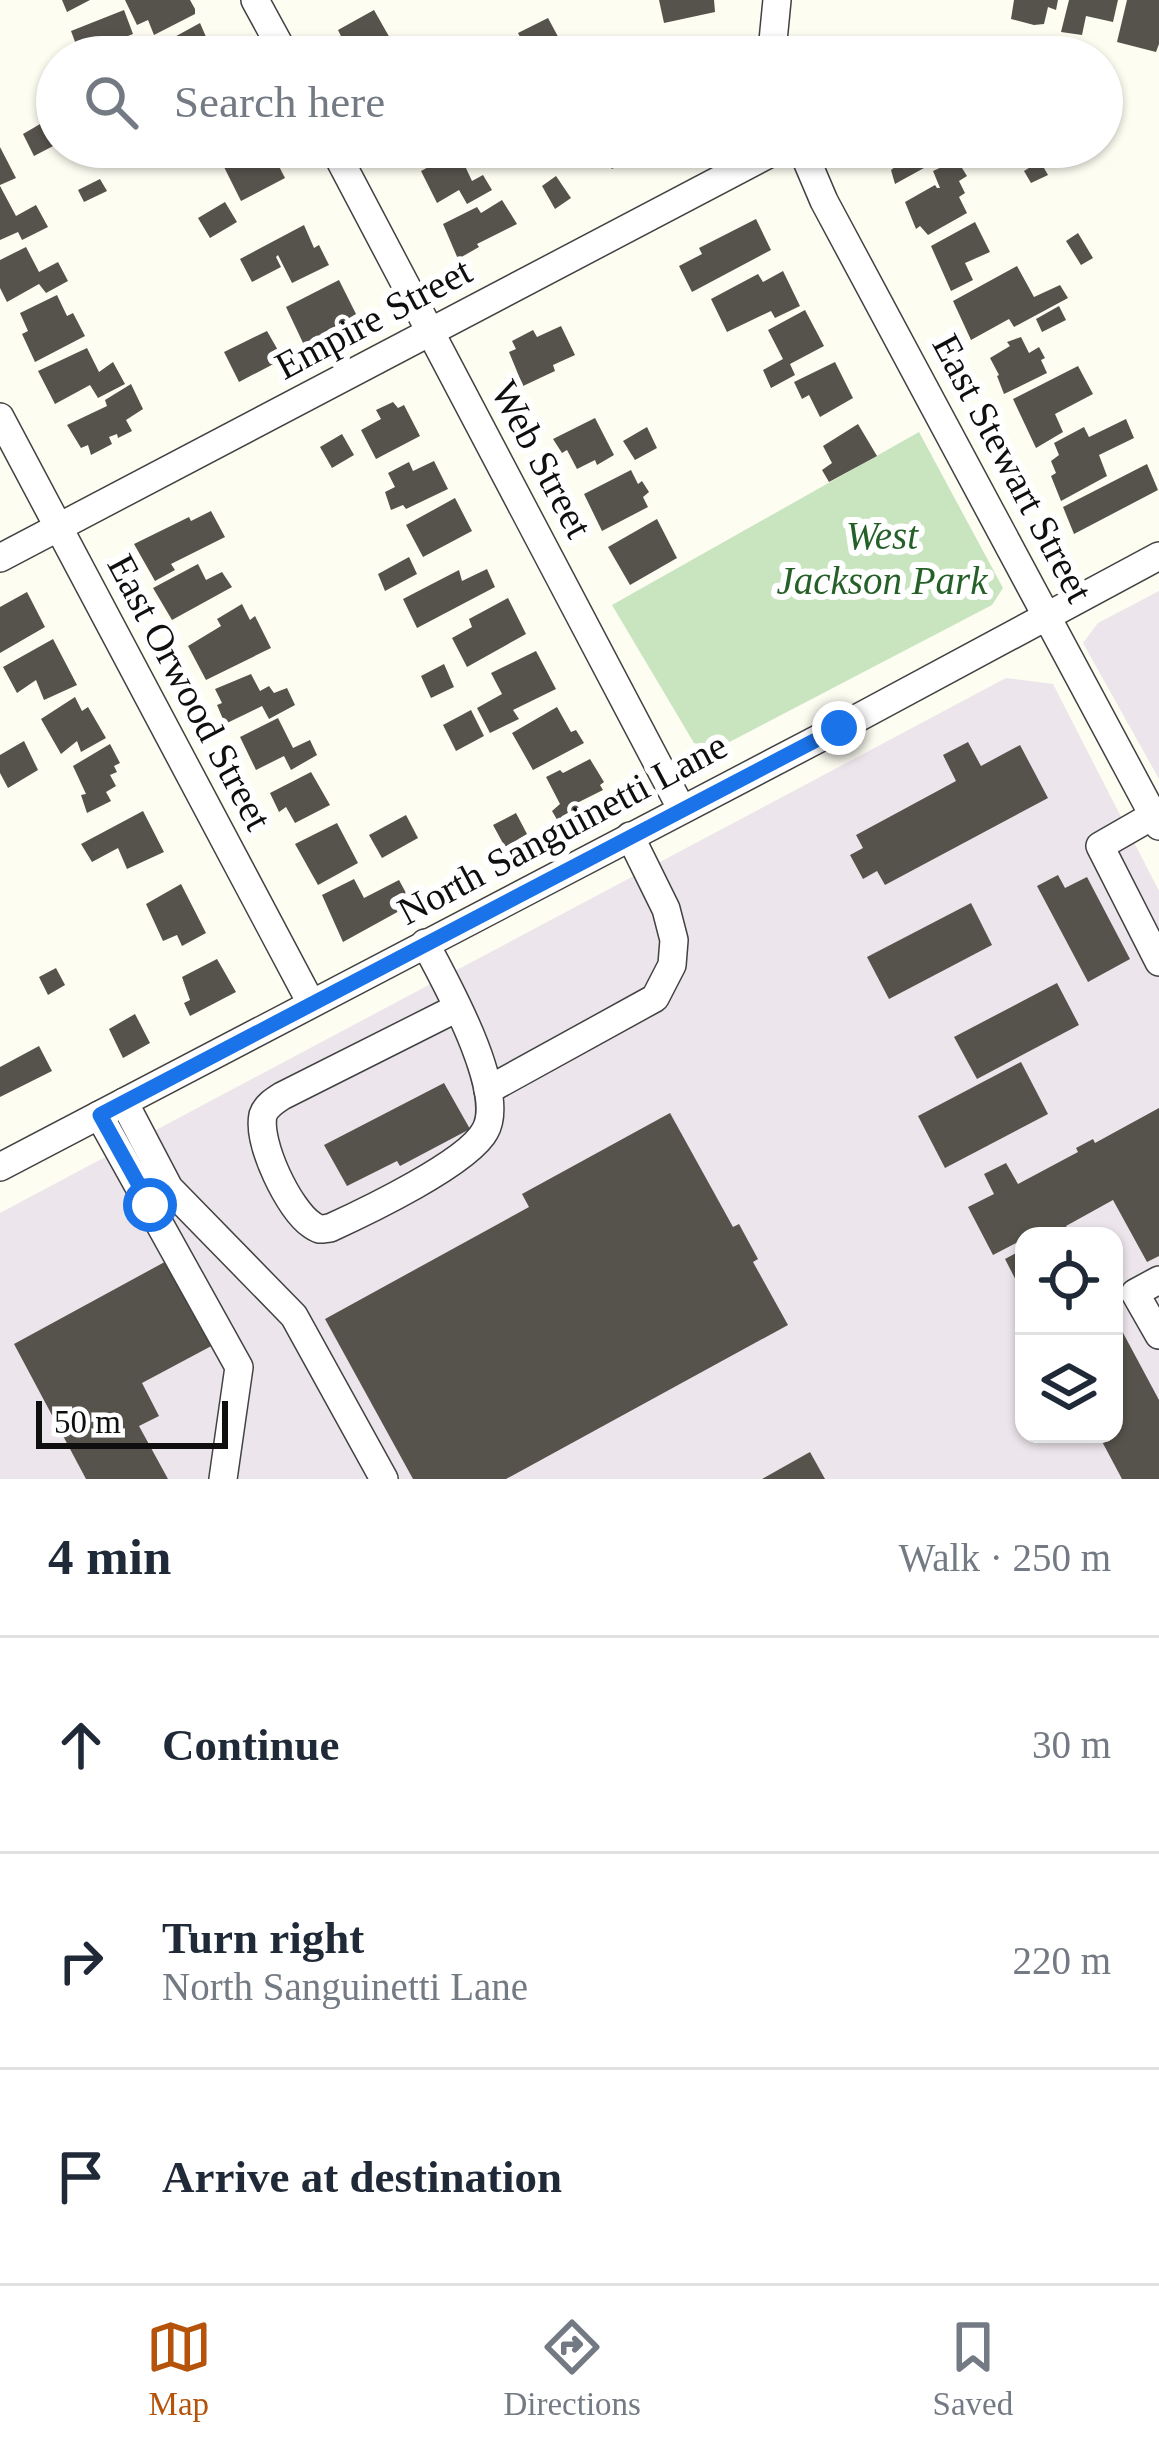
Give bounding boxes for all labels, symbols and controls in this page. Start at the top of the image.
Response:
search box [36,36,1123,168]
icon: search [78,69,144,135]
text: Search here [174,77,385,127]
street label: Empire Street [268,248,479,388]
street label: East Stewart Street [924,327,1102,609]
street label: Web Street [483,373,601,545]
park label: West Jackson Park [776,514,988,602]
street label: East Orwood Street [99,547,281,837]
route end [812,701,866,755]
street label: North Sanguinetti Lane [390,723,734,934]
route start [123,1178,177,1232]
map controls [1015,1227,1123,1443]
button: locate [1015,1227,1123,1335]
button: layers [1015,1335,1123,1443]
scale bar [36,1395,228,1448]
text: 50 m [54,1404,121,1440]
text: 4 min [48,1529,171,1585]
text: Walk · 250 m [899,1536,1111,1579]
icon: ahead [48,1712,114,1778]
text: Continue [162,1720,340,1770]
text: 30 m [1032,1723,1111,1766]
text: Turn right [162,1913,364,1963]
icon: right [48,1928,114,1994]
text: 220 m [1012,1939,1111,1982]
text: North Sanguinetti Lane [162,1965,528,2008]
icon: arrive [48,2144,114,2210]
text: Arrive at destination [162,2152,562,2202]
tab: Map [146,2314,212,2423]
tab: Directions [503,2314,641,2423]
tab: Saved [933,2314,1013,2423]

